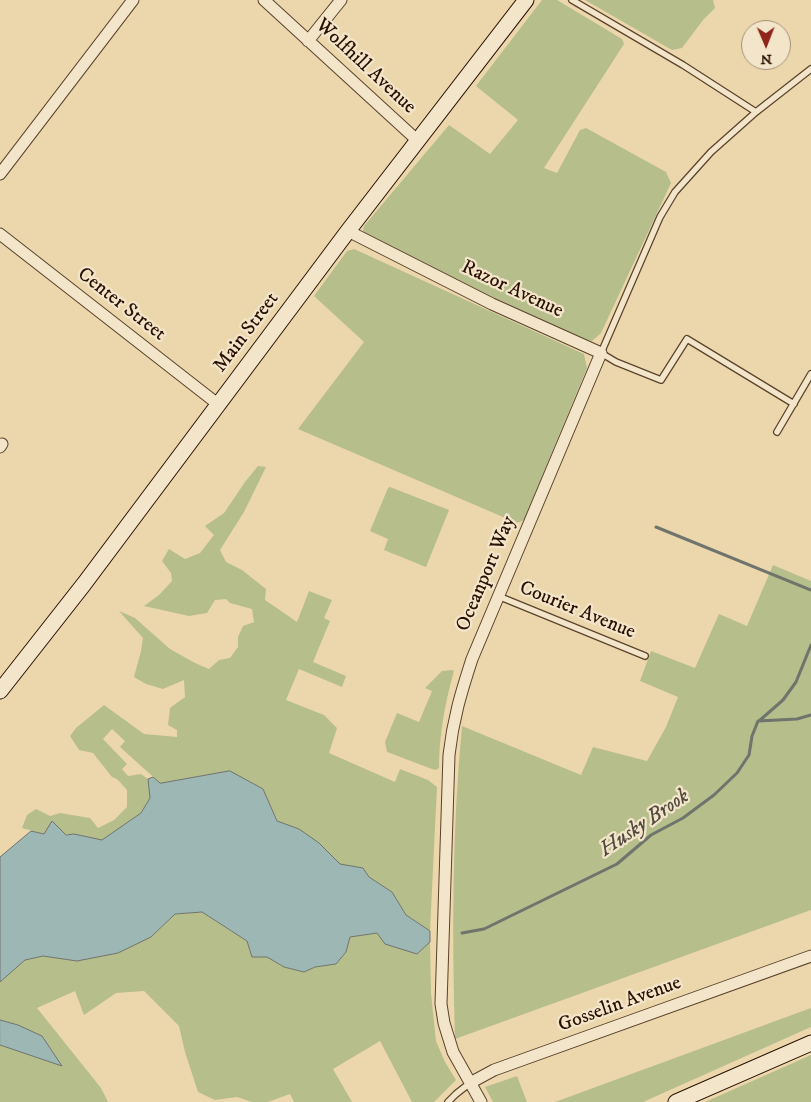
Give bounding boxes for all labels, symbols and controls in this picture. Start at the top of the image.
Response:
street label: Wolfhill Avenue [310,14,420,120]
north arrow [741,20,791,70]
text: N [760,50,772,68]
street label: Razor Avenue [457,256,567,324]
street label: Center Street [72,263,170,347]
street label: Main Street [209,288,285,378]
street label: Oceanport Way [452,513,522,635]
street label: Courier Avenue [516,577,638,645]
water label: Husky Brook [595,785,695,863]
street label: Gosselin Avenue [555,972,685,1038]

